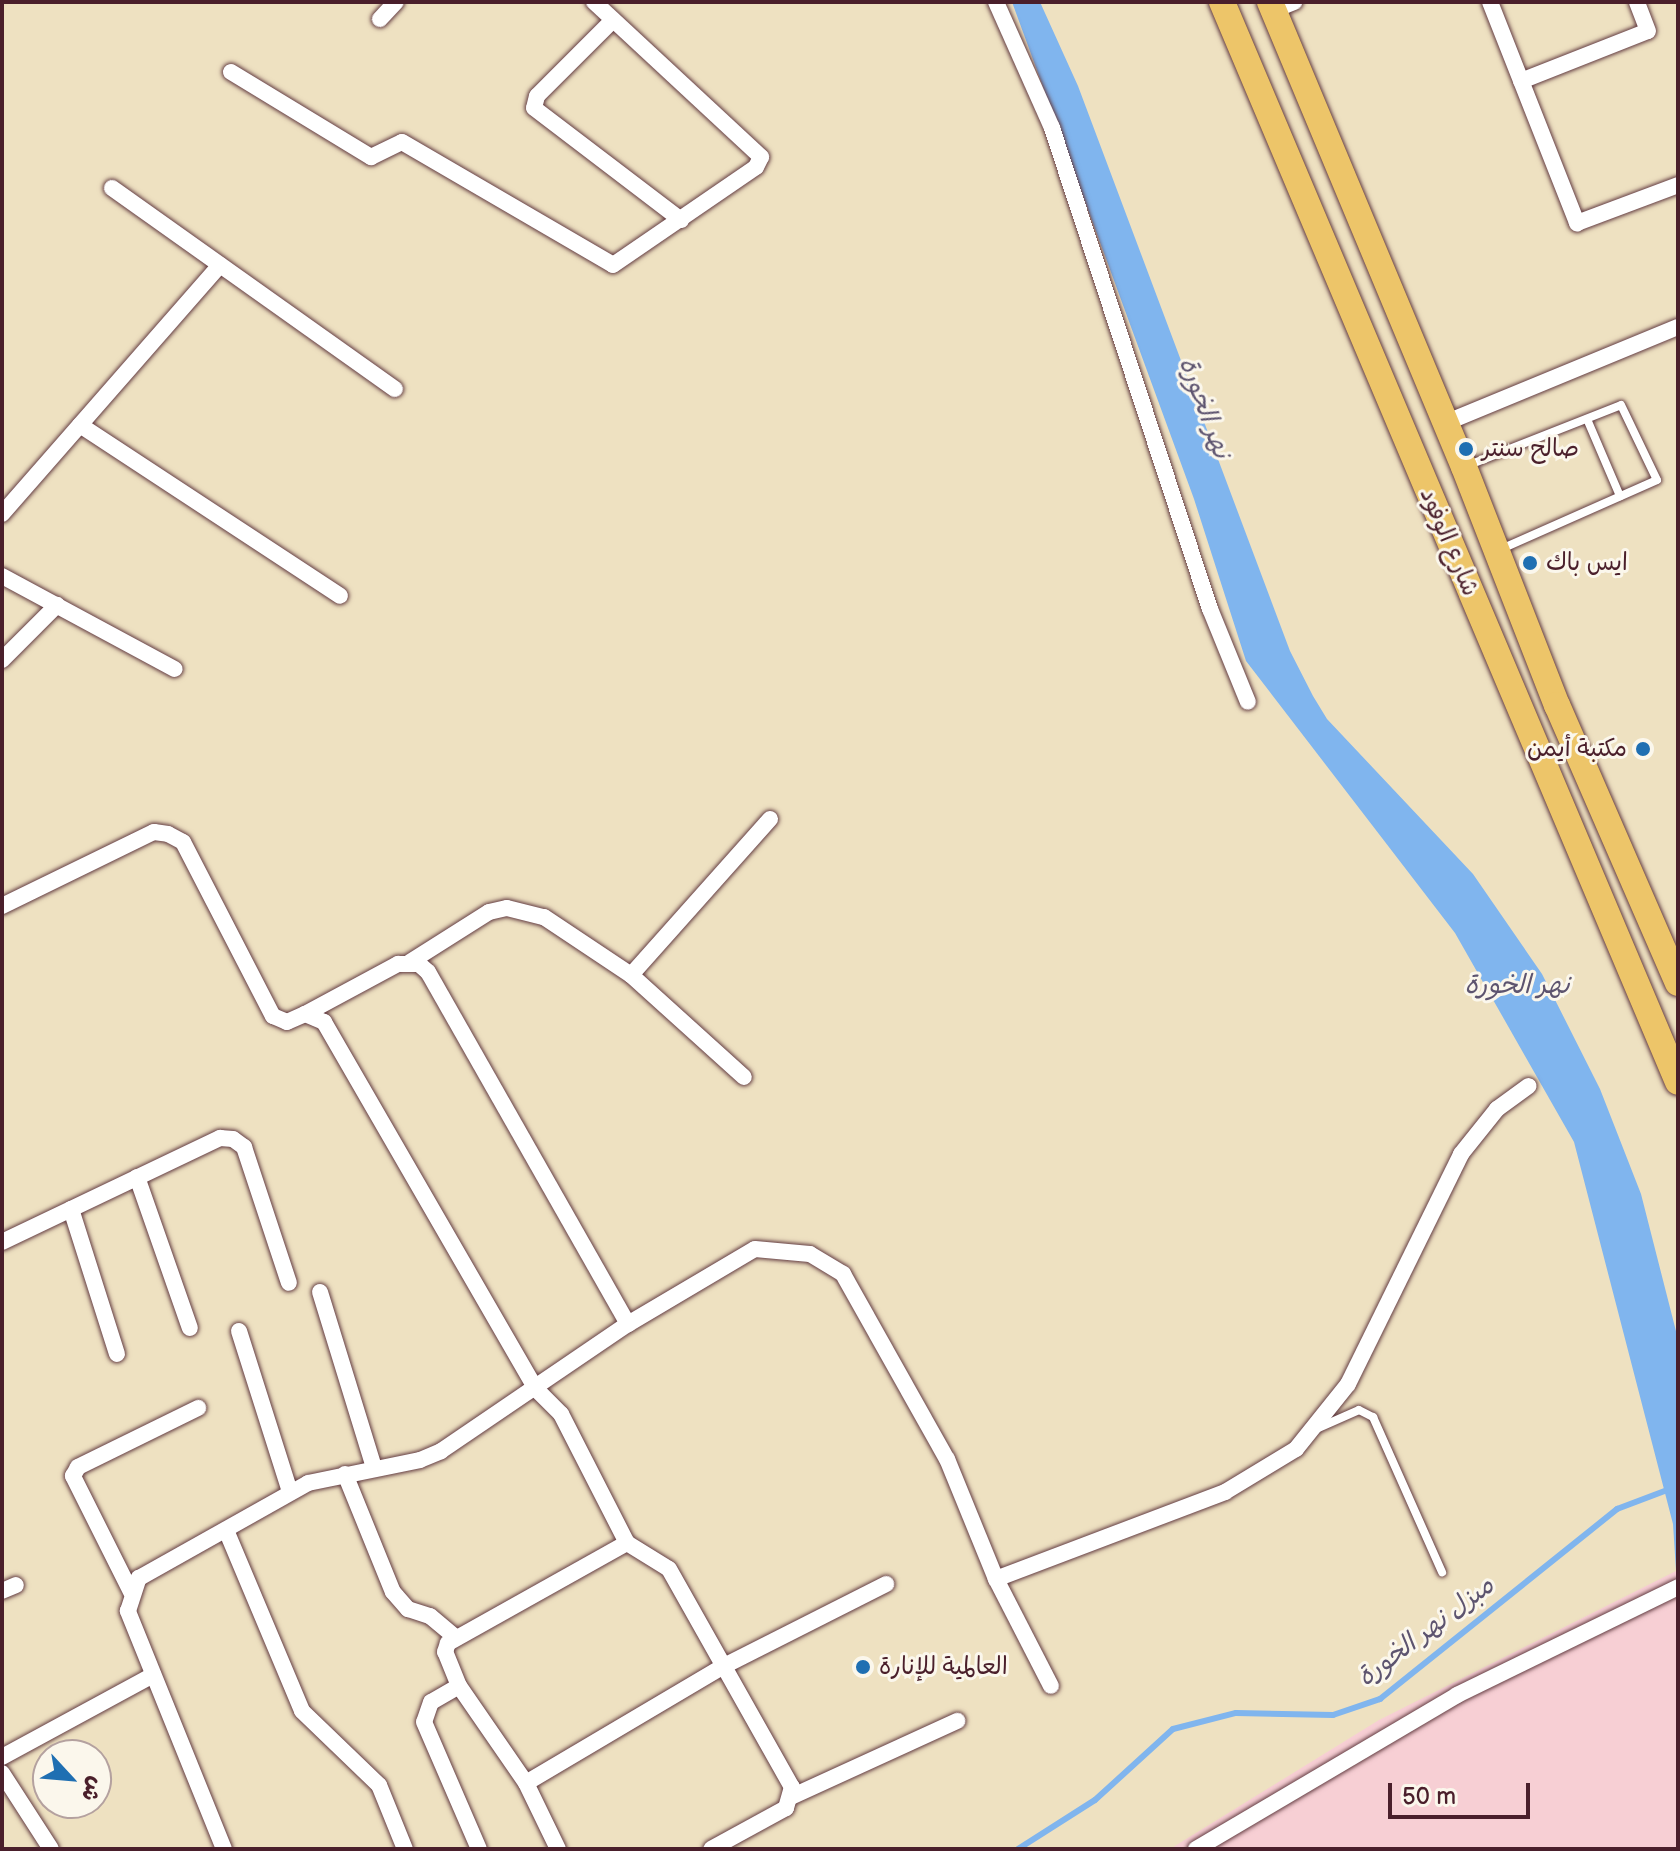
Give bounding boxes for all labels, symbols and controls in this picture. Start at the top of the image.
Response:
water label: نهر الخورة [1171,353,1237,463]
place label: صالح سنتر [1482,435,1579,463]
marker: صالح سنتر [1457,440,1475,458]
street label: شارع الوفود [1413,484,1485,600]
place label: ايس باك [1546,549,1628,577]
marker: ايس باك [1521,554,1539,572]
place label: مكتبة أيمن [1527,735,1627,763]
marker: مكتبة أيمن [1634,740,1652,758]
water label: نهر الخورة [1464,970,1570,1002]
water label: مبزل نهر الخورة [1351,1570,1501,1694]
place label: العالمية للإنارة [879,1653,1008,1681]
marker: العالمية للإنارة [854,1658,872,1676]
north arrow [32,1739,112,1819]
scale bar [1392,1767,1534,1817]
text: ش [75,1772,110,1806]
text: 50 m [1402,1782,1456,1811]

